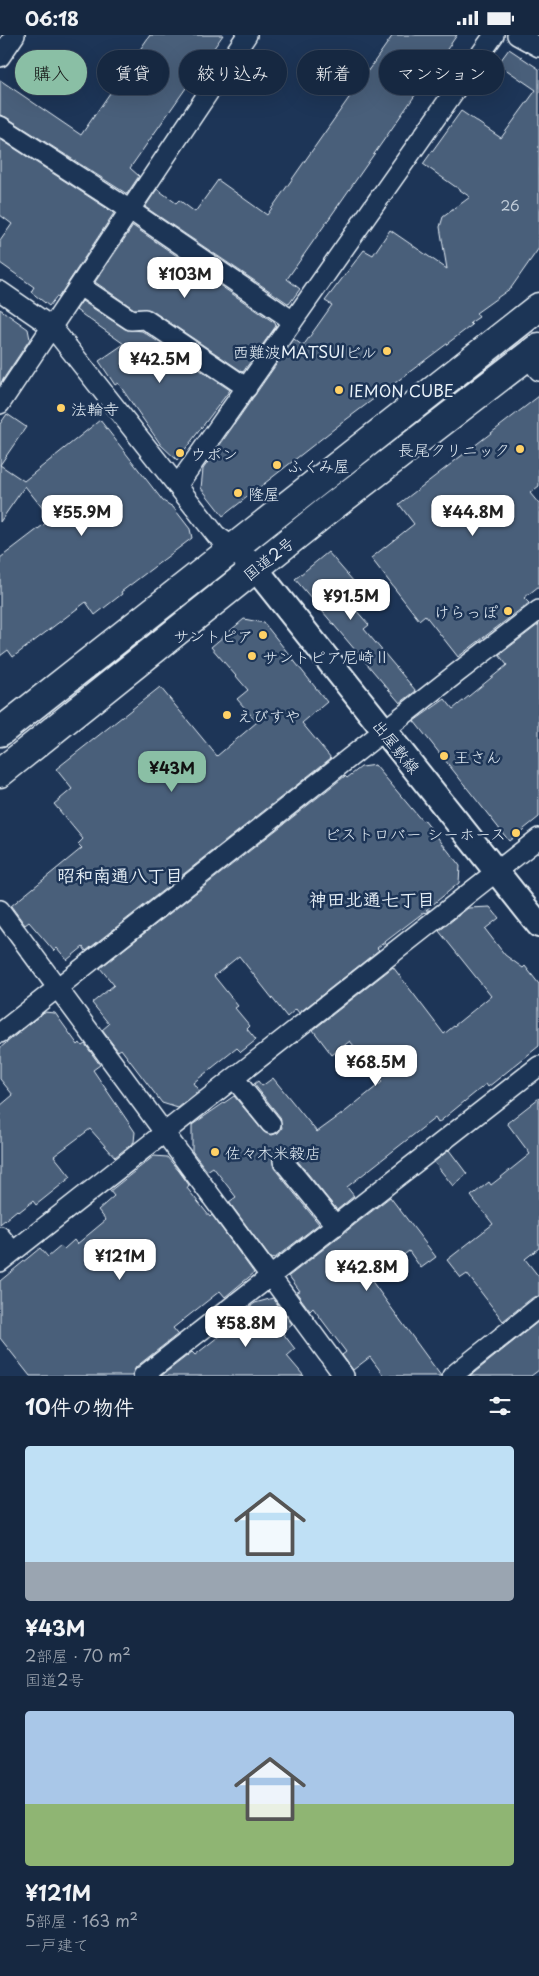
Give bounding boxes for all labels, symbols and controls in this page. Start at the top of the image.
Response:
text: 06:18 [25,4,79,32]
chip: 購入 [15,50,87,95]
chip: 賃貸 [97,50,169,95]
chip: 絞り込み [179,50,287,95]
chip: 新着 [297,50,369,95]
chip: マンション [379,50,504,95]
house number: 26 [500,195,520,216]
pin: ¥103M [150,257,220,299]
text: ¥103M [158,261,212,285]
place label: 西難波MATSUIビル [233,339,377,363]
pin: ¥42.5M [119,341,201,384]
marker: 西難波MATSUIビル [381,345,393,357]
text: ¥42.5M [130,346,190,370]
place label: IEMON CUBE [349,378,454,402]
marker: IEMON CUBE [333,384,345,396]
place label: 法輪寺 [71,396,119,420]
marker: 法輪寺 [55,402,67,414]
place label: 長尾クリニック [398,437,510,461]
place label: ウポン [190,441,238,465]
marker: 長尾クリニック [514,443,526,455]
marker: ウポン [174,447,186,459]
place label: ふくみ屋 [287,453,350,477]
marker: ふくみ屋 [271,459,283,471]
place label: 隆屋 [248,481,280,505]
marker: 隆屋 [232,487,244,499]
pin: ¥55.9M [41,495,123,537]
pin: ¥44.8M [432,495,514,537]
text: ¥55.9M [53,499,111,523]
text: ¥44.8M [442,499,504,523]
street label: 国道2号 [237,530,299,586]
pin: ¥91.5M [310,579,392,621]
text: ¥91.5M [323,583,379,607]
place label: けらっぽ [434,599,498,623]
marker: けらっぽ [502,605,514,617]
place label: サントピア [173,623,253,647]
marker: サントピア [257,629,269,641]
place label: サントピア尼崎Ⅱ [262,644,390,668]
marker: サントピア尼崎Ⅱ [246,650,258,662]
place label: えびすや [237,703,301,727]
marker: えびすや [221,709,233,721]
street label: 出屋敷線 [368,714,426,778]
place label: 王さん [454,744,502,768]
marker: 王さん [438,750,450,762]
pin: ¥43M [142,751,202,793]
text: ¥43M [149,755,195,779]
place label: ビストロバー シーホース [324,821,506,845]
marker: ビストロバー シーホース [510,827,522,839]
district label: 昭和南通八丁目 [57,861,183,888]
district label: 神田北通七丁目 [309,885,435,912]
pin: ¥68.5M [335,1045,417,1087]
text: ¥68.5M [346,1049,406,1073]
place label: 佐々木米穀店 [225,1140,321,1164]
marker: 佐々木米穀店 [209,1146,221,1158]
pin: ¥121M [85,1239,155,1281]
text: ¥121M [95,1243,145,1267]
pin: ¥42.8M [326,1249,408,1292]
text: ¥42.8M [336,1254,398,1278]
pin: ¥58.8M [205,1305,287,1348]
text: ¥58.8M [216,1310,276,1334]
text: 10件の物件 [25,1390,135,1422]
icon: filters [486,1392,514,1420]
icon: home [225,1479,315,1569]
text: ¥43M [25,1611,85,1643]
text: 2部屋 · 70 m² [25,1643,131,1667]
text: 国道2号 [25,1667,84,1691]
icon: home [225,1744,315,1834]
text: ¥121M [25,1876,91,1908]
text: 5部屋 · 163 m² [25,1908,138,1932]
text: 一戸建て [25,1932,89,1956]

